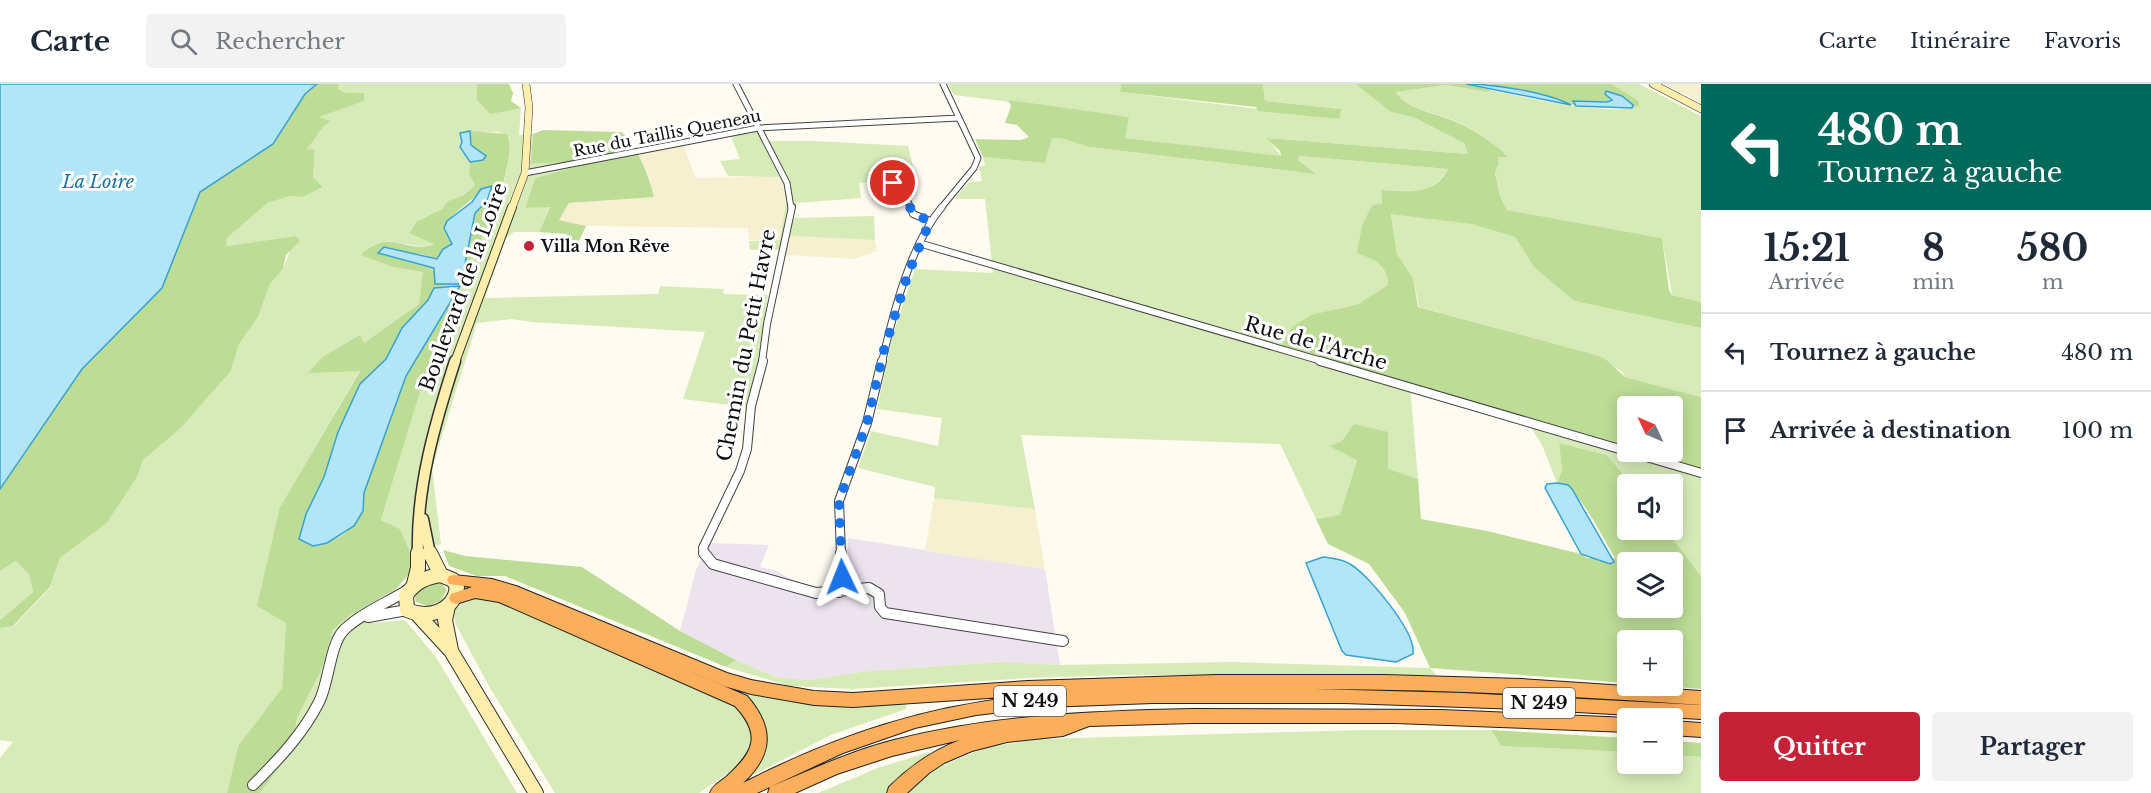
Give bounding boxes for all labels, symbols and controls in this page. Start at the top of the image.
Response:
search box [146,14,566,68]
text: Carte [30,24,110,59]
icon: search [167,25,200,58]
text: Rechercher [215,28,345,55]
text: Carte [1819,28,1877,54]
text: Itinéraire [1910,28,2011,54]
text: Favoris [2044,28,2121,54]
text: 480 m [1818,104,1962,156]
street label: Rue du Taillis Queneau [571,105,763,161]
icon: left [1719,108,1797,186]
text: Tournez à gauche [1818,156,2062,189]
pin [867,157,918,208]
icon: arrive [876,166,909,199]
water label: La Loire [61,171,134,193]
street label: Boulevard de la Loire [414,179,512,395]
text: 15:21 [1763,226,1850,271]
text: 8 [1922,226,1945,271]
text: 580 [2017,226,2088,271]
street label: Chemin du Petit Havre [712,227,780,463]
place label: Villa Mon Rêve [540,236,670,256]
marker: Villa Mon Rêve [522,239,536,253]
text: Arrivée [1769,270,1845,294]
text: min [1912,270,1955,294]
text: m [2042,270,2063,294]
street label: Rue de l'Arche [1242,311,1390,375]
icon: left [1719,336,1752,369]
text: Tournez à gauche [1770,339,1976,366]
text: 480 m [2061,339,2133,366]
north arrow [1617,396,1683,462]
map controls [1617,396,1683,774]
icon: arrive [1719,414,1752,447]
text: Arrivée à destination [1770,417,2011,444]
text: 100 m [2062,417,2133,444]
button: sound [1617,474,1683,540]
position arrow [810,545,874,609]
button: layers [1617,552,1683,618]
button: + [1617,630,1683,696]
road number: N 249 [994,686,1066,716]
road number: N 249 [1503,688,1575,718]
button: − [1617,708,1683,774]
button: Quitter [1719,712,1920,781]
button: Partager [1932,712,2133,781]

